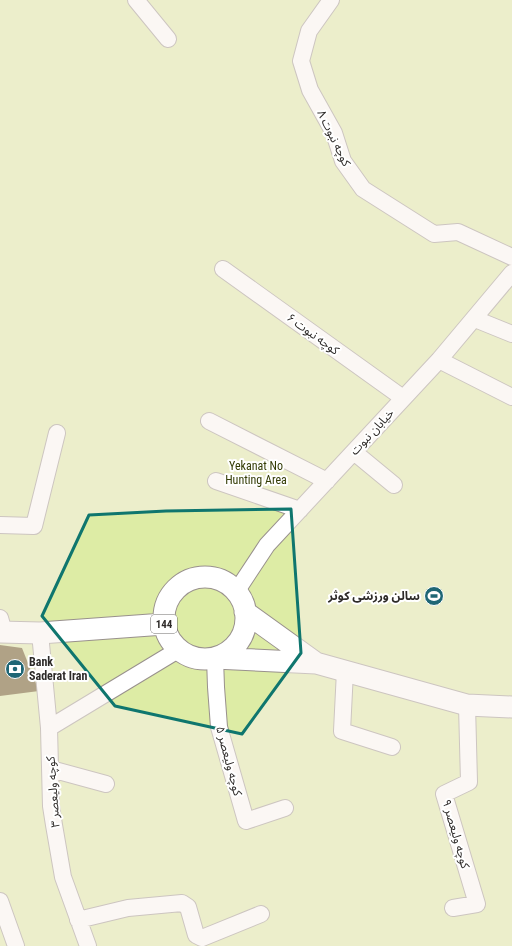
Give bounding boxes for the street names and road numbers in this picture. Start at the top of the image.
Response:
street label: کوچه نبوت ۸ [313,108,354,170]
street label: کوچه نبوت ۶ [284,310,343,359]
street label: خیابان نبوت [347,406,397,458]
road number: 144 [151,615,177,633]
street label: کوچه ولیعصر ۵ [212,725,245,799]
street label: کوچه ولیعصر ۳ [43,755,64,828]
street label: کوچه ولیعصر ۹ [438,798,473,871]

